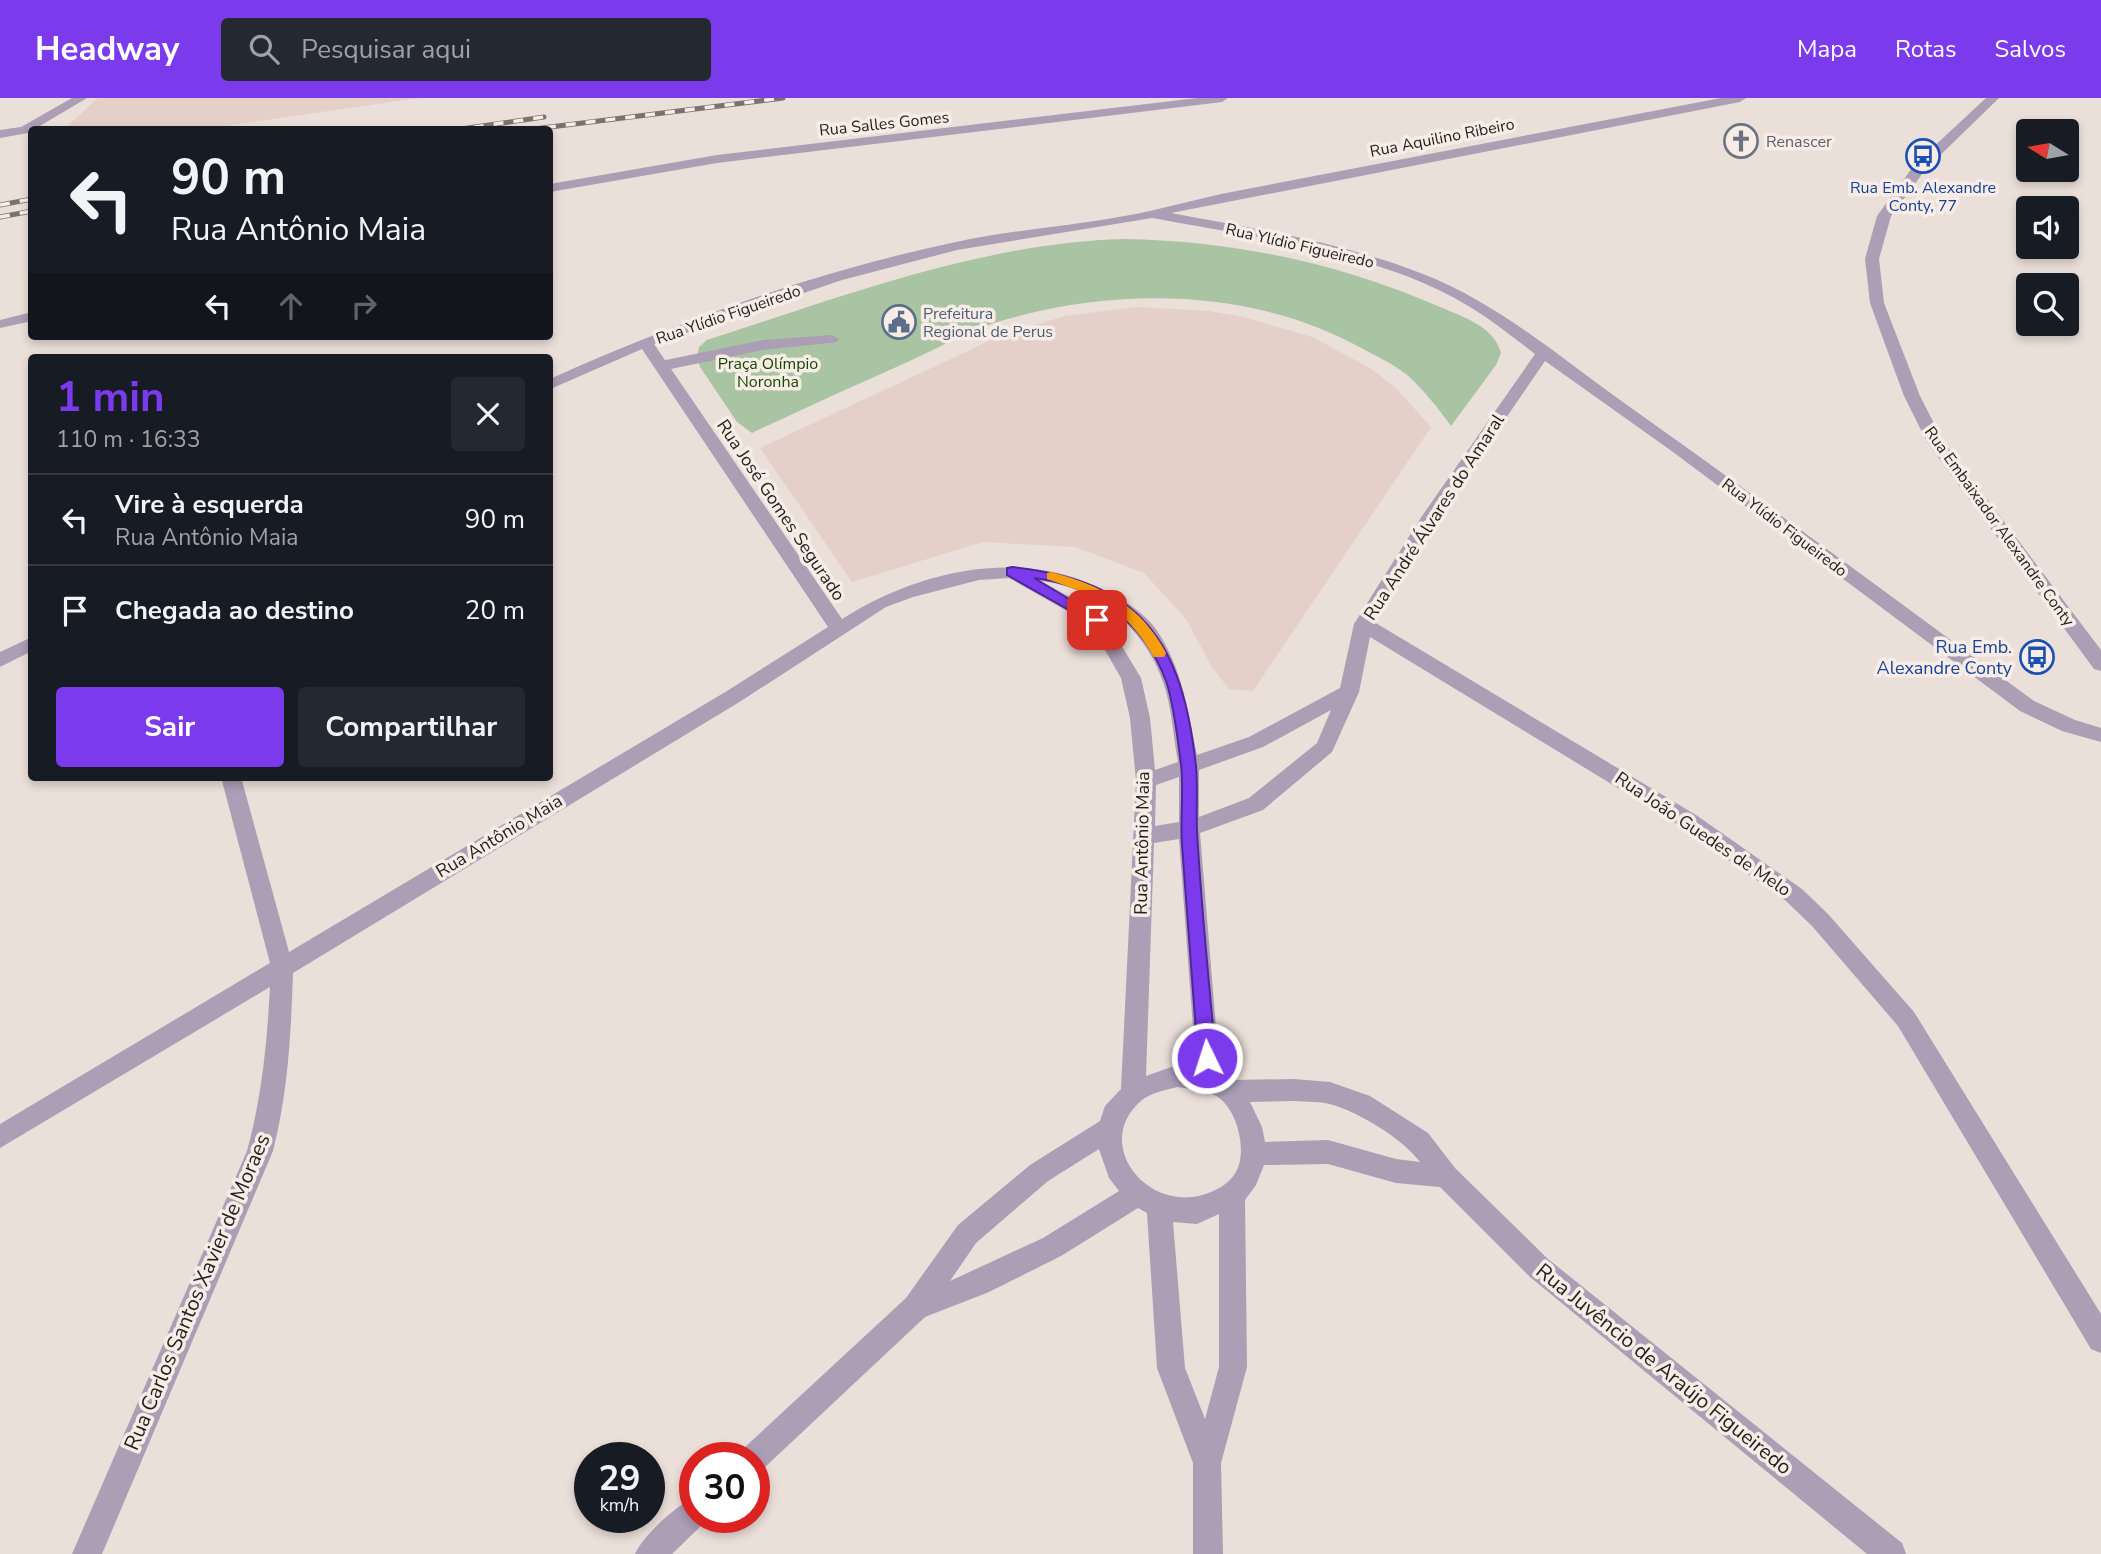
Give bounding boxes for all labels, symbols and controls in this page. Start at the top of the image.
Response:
search box [221,18,711,81]
text: Headway [35,27,179,72]
icon: search [245,30,283,68]
text: Pesquisar aqui [301,32,471,67]
text: Mapa [1797,33,1857,65]
text: Rotas [1895,33,1957,65]
text: Salvos [1995,33,2066,65]
street label: Rua Salles Gomes [818,106,950,142]
street label: Rua Aquilino Ribeiro [1368,113,1516,163]
north arrow [2016,119,2079,182]
map controls [2016,119,2079,336]
church icon: Renascer [1722,122,1760,160]
place label: Renascer [1766,131,1832,153]
bus stop icon: Rua Emb. Alexandre Conty, 77 [1904,137,1942,175]
text: 90 m [171,144,286,211]
icon: left [56,154,147,245]
place label: Rua Emb. Alexandre Conty, 77 [1850,177,1996,217]
button: sound [2016,196,2079,259]
text: Rua Antônio Maia [171,208,426,251]
street label: Rua Ylídio Figueiredo [1223,218,1376,274]
button: search [2016,273,2079,336]
street label: Rua Ylídio Figueiredo [653,280,804,350]
icon: left [199,287,237,325]
icon: ahead [272,287,310,325]
icon: right [345,287,383,325]
public building icon: Prefeitura Regional de Perus [880,303,918,341]
place label: Prefeitura Regional de Perus [923,303,1053,343]
park label: Praça Olímpio Noronha [718,353,818,393]
text: 1 min [56,369,165,426]
button: close [451,377,525,451]
street label: Rua André Álvares do Amaral [1358,409,1510,625]
street label: Rua José Gomes Segurado [711,415,851,605]
street label: Rua Embaixador Alexandre Conty [1919,422,2080,632]
text: 110 m · 16:33 [56,424,201,455]
street label: Rua Ylídio Figueiredo [1717,473,1852,582]
text: Vire à esquerda [115,487,304,522]
icon: left [56,501,94,539]
text: 90 m [465,502,525,537]
text: Rua Antônio Maia [115,522,298,553]
pin [1067,590,1127,650]
icon: arrive [56,592,94,630]
text: Chegada ao destino [115,593,354,628]
text: 20 m [465,593,525,628]
icon: arrive [1078,601,1116,639]
place label: Rua Emb. Alexandre Conty [1877,635,2013,680]
bus stop icon: Rua Emb. Alexandre Conty [2018,638,2056,676]
button: Sair [56,687,284,767]
button: Compartilhar [298,687,525,767]
street label: Rua João Guedes de Melo [1610,766,1796,902]
street label: Rua Antônio Maia [1129,771,1155,915]
street label: Rua Antônio Maia [431,789,567,883]
position arrow [1170,1021,1244,1095]
street label: Rua Carlos Santos Xavier de Moraes [117,1129,277,1455]
street label: Rua Juvêncio de Araújo Figueiredo [1530,1257,1798,1481]
speed limit sign: 30 [679,1442,770,1533]
text: 29 [598,1455,641,1502]
text: km/h [600,1493,639,1517]

